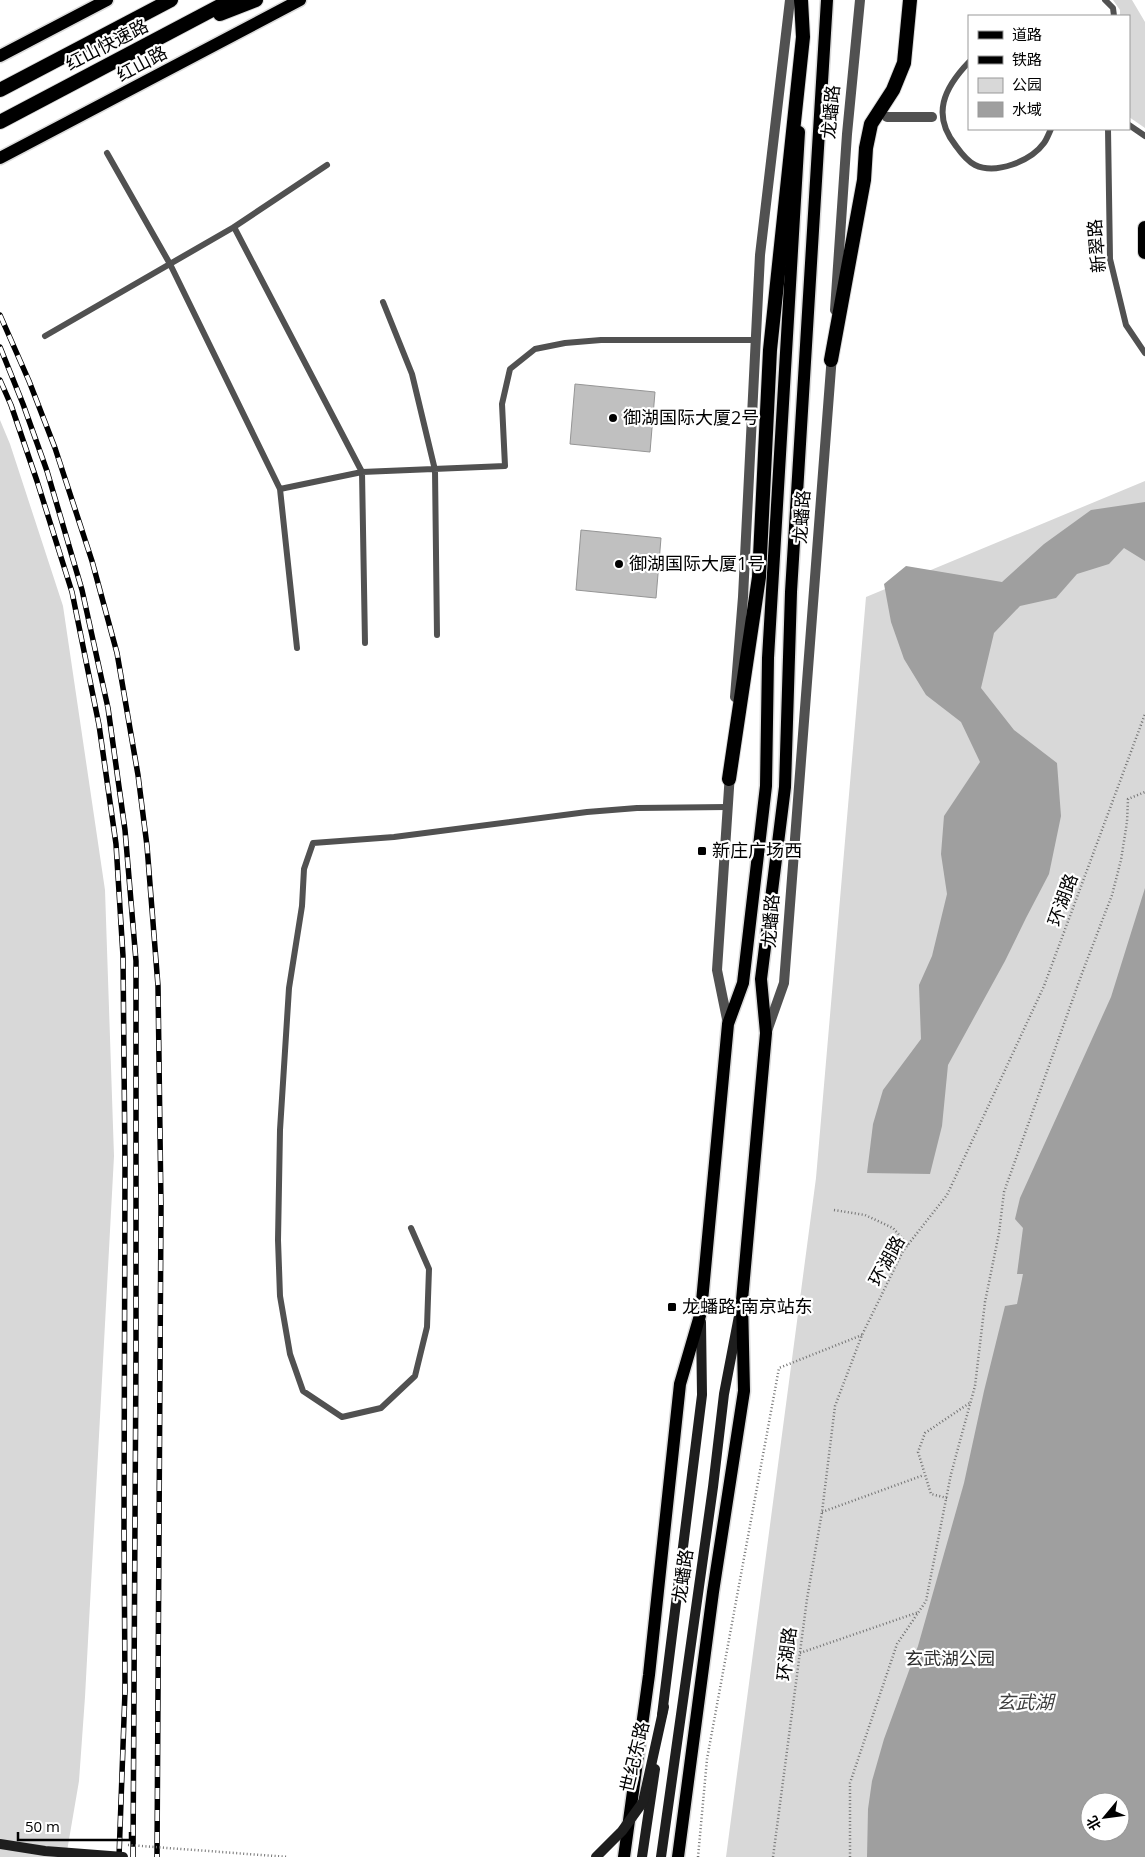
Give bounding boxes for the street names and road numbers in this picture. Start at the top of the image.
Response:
street label: 红山快速路 [61,13,152,75]
street label: 红山路 [112,40,171,86]
street label: 龙蟠路 [816,84,844,140]
street label: 新翠路 [1082,218,1110,274]
street label: 龙蟠路 [787,489,815,545]
street label: 环湖路 [1042,870,1083,929]
street label: 龙蟠路 [756,893,784,949]
street label: 环湖路 [863,1231,910,1290]
street label: 龙蟠路 [666,1547,698,1604]
street label: 环湖路 [771,1626,801,1682]
street label: 世纪东路 [614,1719,654,1795]

